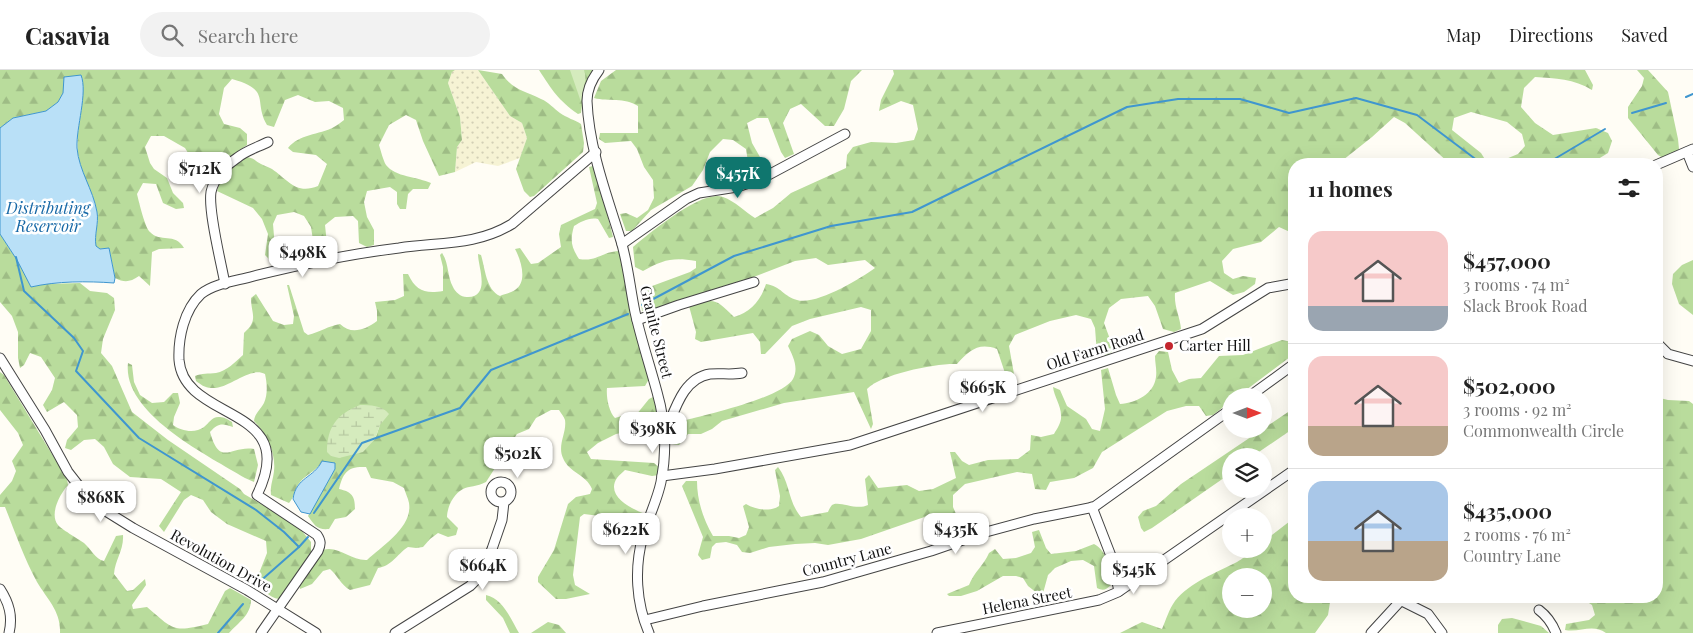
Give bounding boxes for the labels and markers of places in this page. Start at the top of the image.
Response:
pin: $712K [165,152,235,194]
pin: $457K [703,156,773,199]
pin: $498K [268,236,338,278]
place label: Carter Hill [1179,335,1251,355]
marker: Carter Hill [1163,340,1175,352]
pin: $665K [948,370,1018,413]
pin: $398K [618,412,688,454]
pin: $502K [483,436,553,479]
pin: $868K [66,480,136,523]
pin: $622K [591,512,661,555]
pin: $435K [921,512,991,555]
pin: $664K [448,548,518,591]
pin: $545K [1099,552,1169,595]

